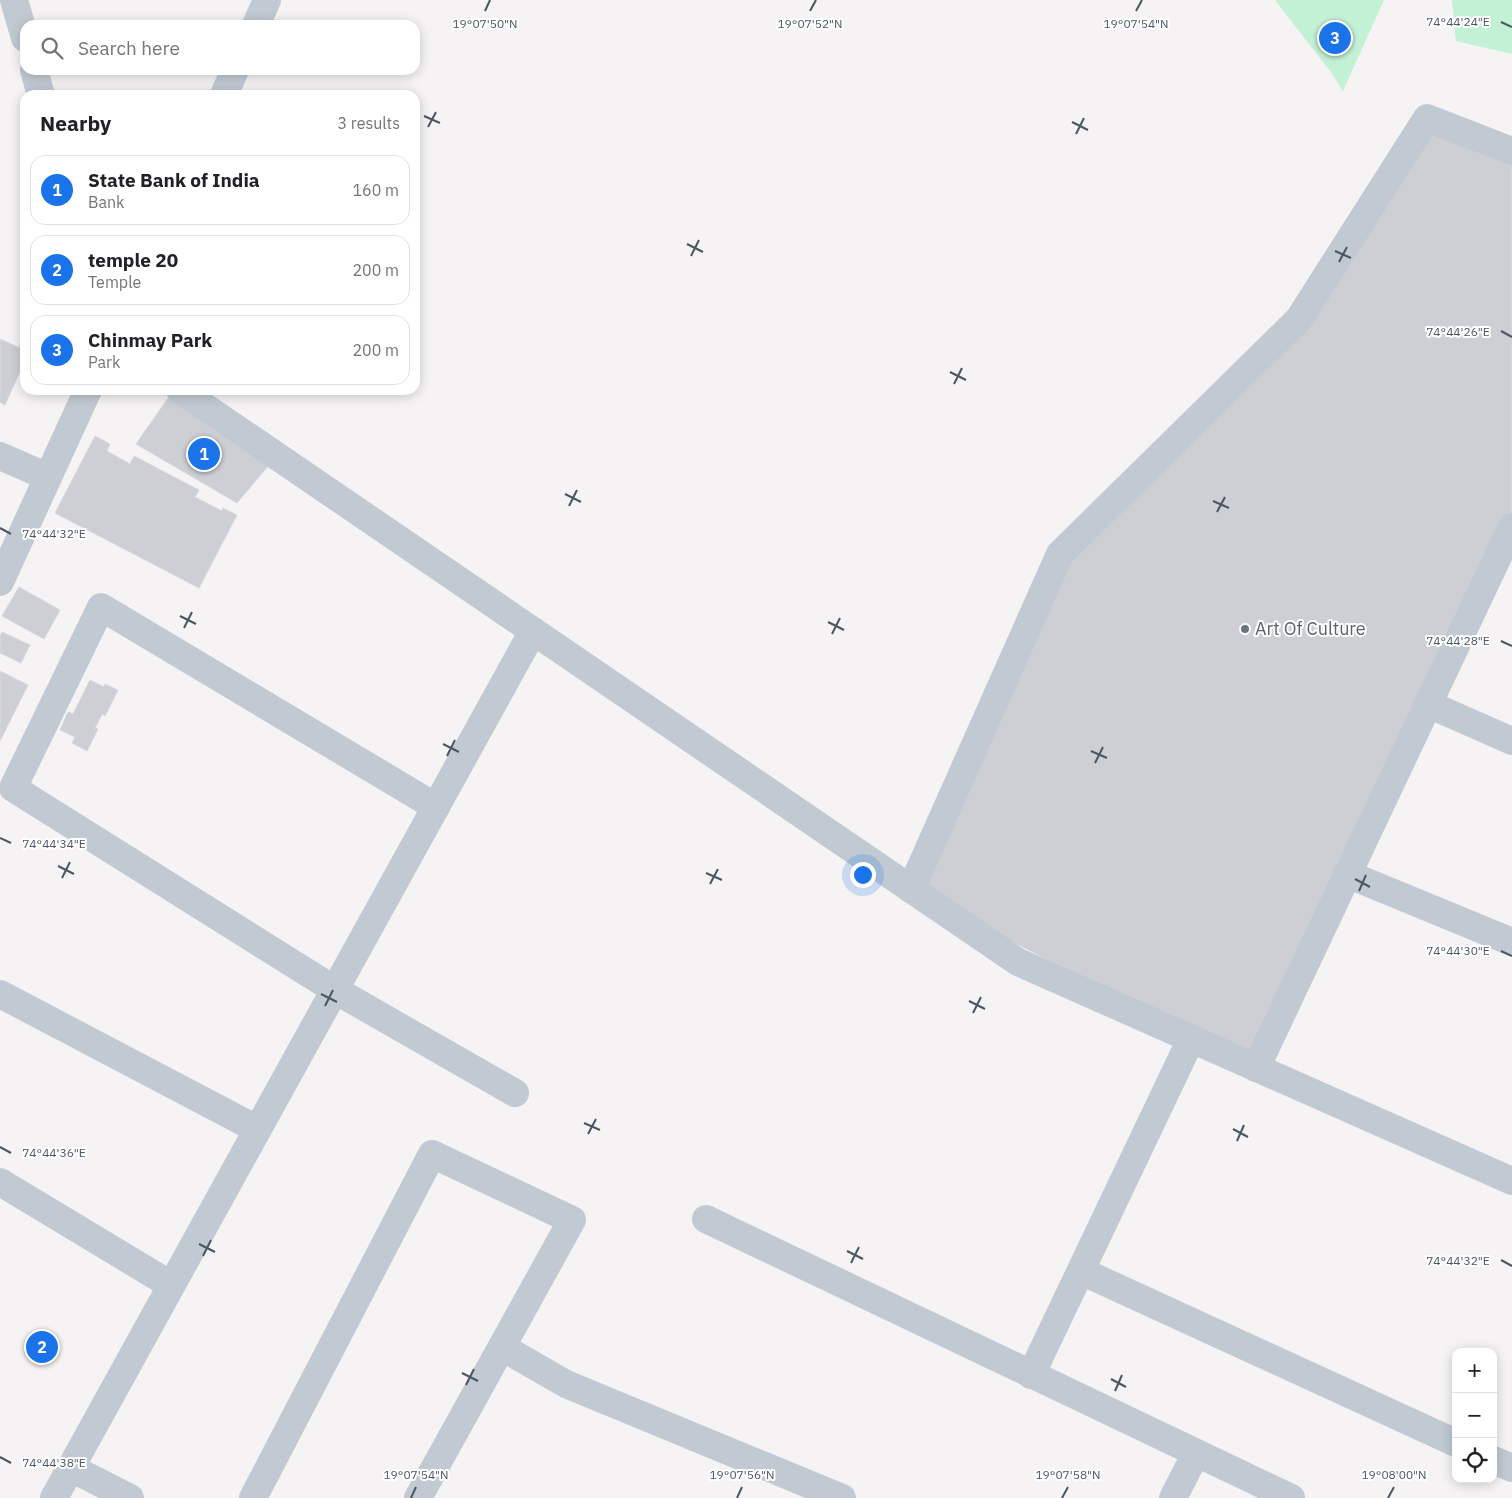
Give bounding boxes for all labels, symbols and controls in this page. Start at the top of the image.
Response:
text: 74°44'24"E [1426,14,1490,29]
text: 19°07'50"N [452,16,518,31]
text: 19°07'52"N [777,16,843,31]
text: 19°07'54"N [1103,16,1169,31]
pin: 3 [1319,19,1351,57]
search box [20,20,420,75]
icon: search [38,34,66,62]
text: Search here [78,36,180,60]
text: Nearby [40,109,111,137]
text: 3 results [337,113,400,133]
text: State Bank of India [88,168,260,192]
text: 1 [52,180,62,200]
text: 160 m [352,180,399,200]
text: Bank [88,192,125,212]
text: temple 20 [88,248,178,272]
text: 2 [52,260,62,280]
text: 200 m [352,260,399,280]
text: Temple [88,272,141,292]
text: 74°44'26"E [1426,324,1490,339]
text: Chinmay Park [88,328,212,352]
text: 3 [52,340,62,360]
text: 200 m [352,340,399,360]
text: Park [88,352,120,372]
pin: 1 [188,435,220,473]
text: 74°44'32"E [22,526,86,541]
place label: Art Of Culture [1255,617,1366,640]
marker: Art Of Culture [1239,623,1251,635]
text: 74°44'28"E [1426,633,1490,648]
text: 74°44'34"E [22,836,86,851]
your location [850,862,876,888]
text: 74°44'30"E [1426,943,1490,958]
text: 74°44'36"E [22,1145,86,1160]
text: 74°44'32"E [1426,1253,1490,1268]
pin: 2 [26,1328,58,1366]
map controls [1452,1348,1497,1483]
button: + [1452,1348,1497,1393]
button: − [1452,1393,1497,1438]
button: locate [1452,1438,1497,1483]
text: 74°44'38"E [22,1455,86,1470]
text: 19°07'54"N [383,1467,449,1482]
text: 19°07'56"N [709,1467,775,1482]
text: 19°07'58"N [1035,1467,1101,1482]
text: 19°08'00"N [1361,1467,1427,1482]

